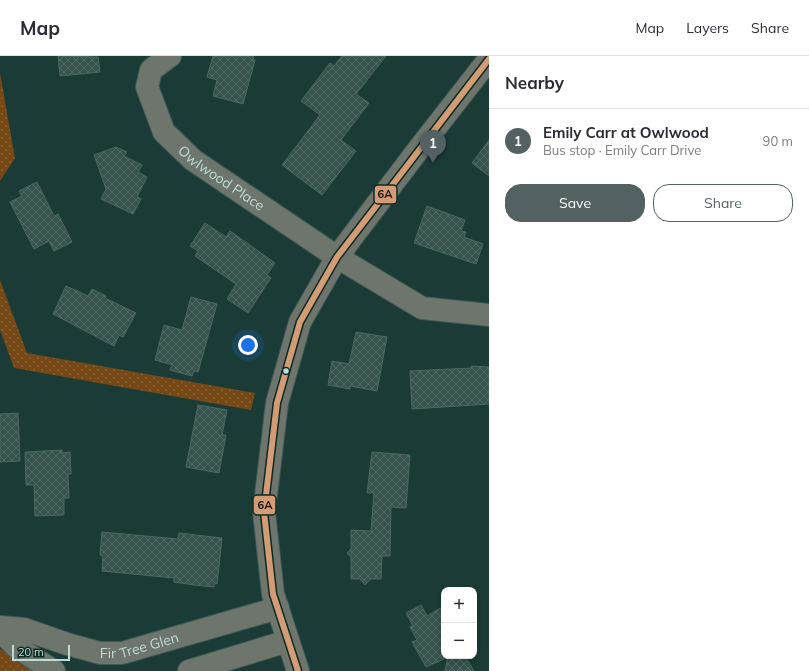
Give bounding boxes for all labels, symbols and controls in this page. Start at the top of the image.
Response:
text: Map [20,16,60,40]
text: Map [635,19,664,37]
text: Layers [686,19,729,37]
text: Share [751,19,789,37]
text: Nearby [505,72,564,93]
text: Emily Carr at Owlwood [543,123,709,142]
pin: 1 [420,130,446,163]
text: 1 [514,133,522,149]
text: 90 m [763,133,793,149]
street label: Owlwood Place [174,141,268,215]
text: Bus stop · Emily Carr Drive [543,142,701,158]
button: Save [505,184,645,222]
button: Share [653,184,793,222]
line badge: 6A [374,185,397,204]
text: 6A [378,187,393,201]
your location [238,335,258,355]
unlabelled marker [281,366,291,376]
line badge: 6A [253,495,276,515]
text: 6A [258,498,273,512]
map controls [441,587,477,659]
button: + [441,587,477,623]
button: − [441,623,477,659]
street label: Fir Tree Glen [100,628,181,662]
scale bar [12,643,70,662]
text: 20 m [18,645,44,659]

